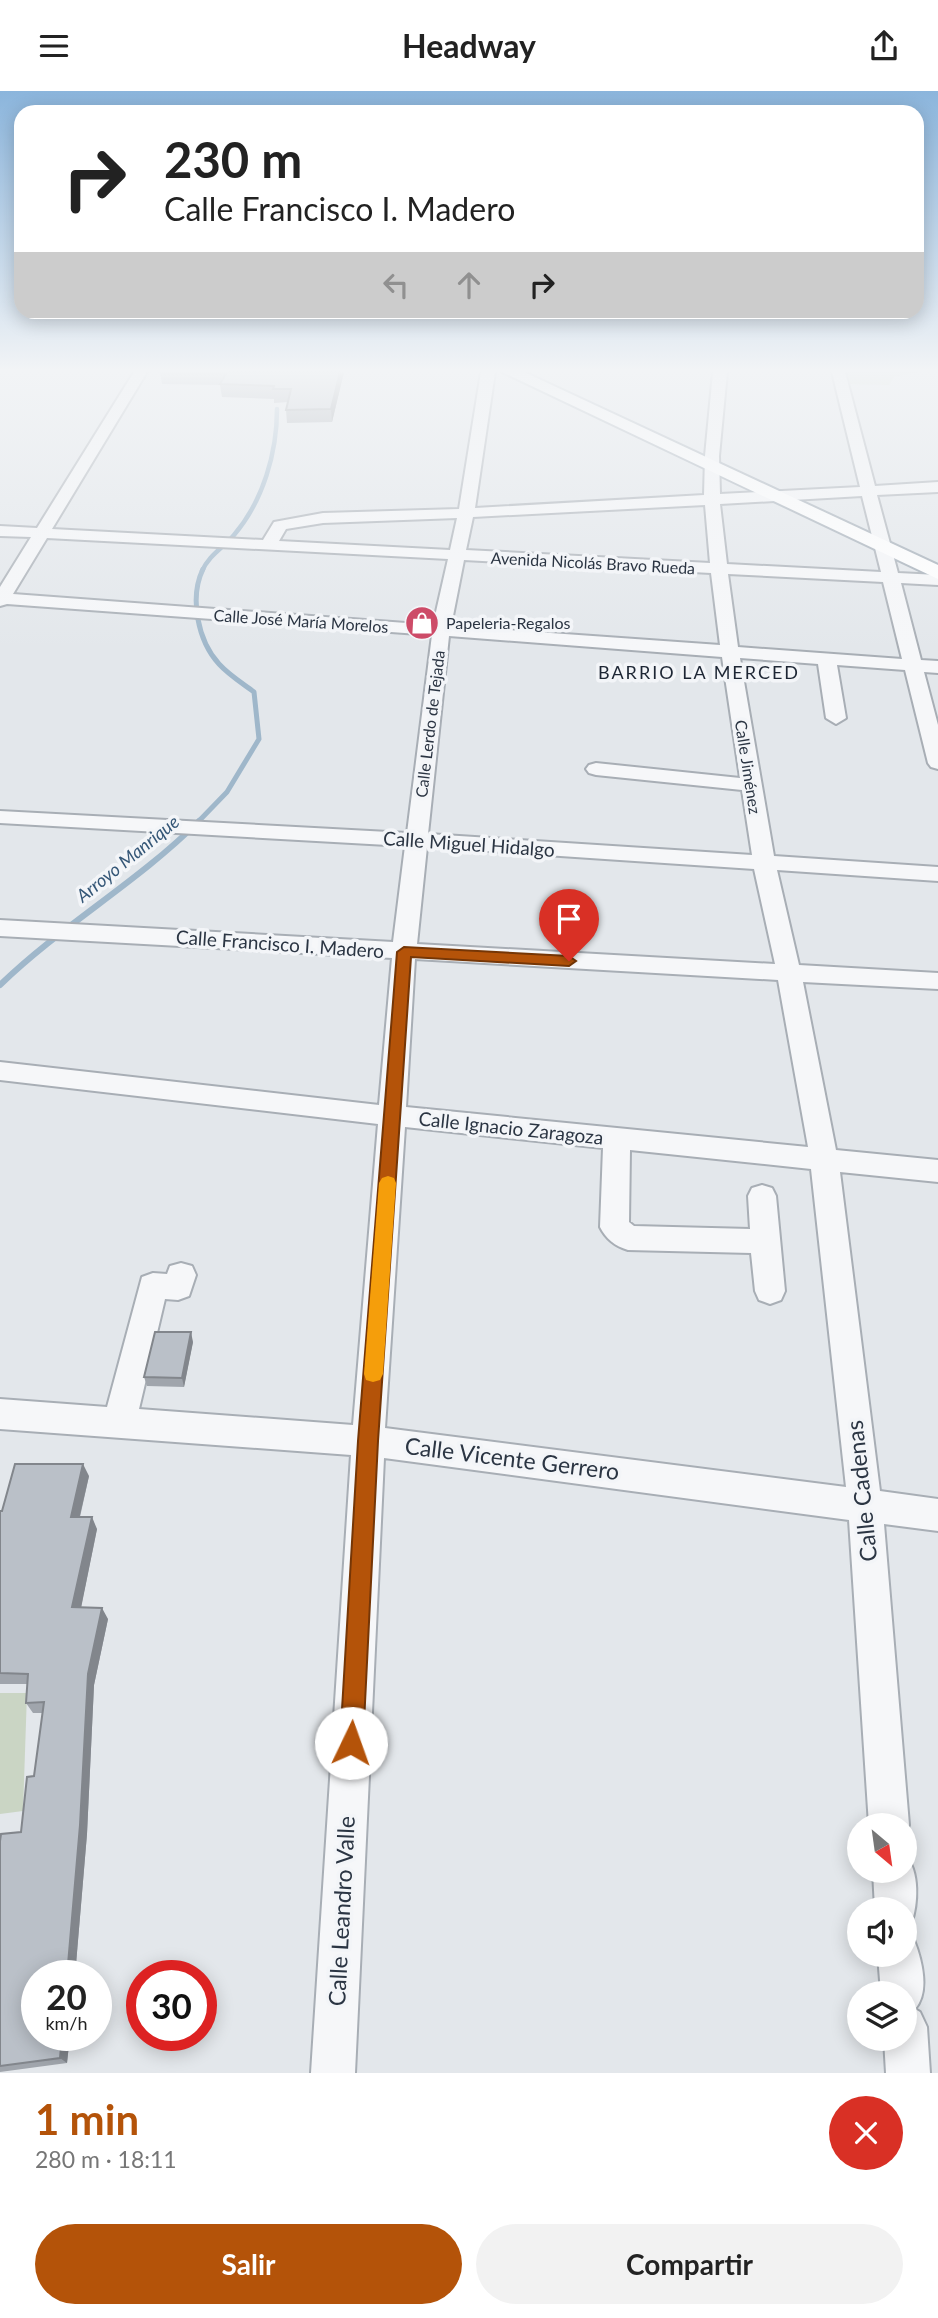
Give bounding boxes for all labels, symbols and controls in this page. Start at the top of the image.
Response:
text: Headway [402,26,536,65]
icon: menu [35,27,73,65]
icon: share [865,27,903,65]
text: 230 m [164,130,302,188]
icon: right [49,133,140,224]
text: Calle Francisco I. Madero [164,189,515,228]
icon: left [377,266,415,304]
icon: ahead [450,266,488,304]
icon: right [523,266,561,304]
street label: Avenida Nicolás Bravo Rueda [490,548,696,577]
shop icon: Papeleria-Regalos [403,604,441,642]
street label: Calle José María Morelos [213,605,389,636]
place label: Papeleria-Regalos [446,613,571,632]
street label: Calle Lerdo de Tejada [411,649,448,799]
district label: BARRIO LA MERCED [598,661,800,683]
street label: Calle Jiménez [732,719,765,815]
water label: Arroyo Manrique [71,810,183,907]
street label: Calle Miguel Hidalgo [382,826,556,861]
pin [539,889,599,961]
icon: arrive [550,900,588,938]
street label: Calle Francisco I. Madero [175,925,385,962]
street label: Calle Ignacio Zaragoza [418,1106,605,1149]
street label: Calle Cadenas [840,1419,882,1563]
street label: Calle Vicente Gerrero [403,1431,621,1485]
position arrow [314,1706,388,1780]
north arrow [847,1813,917,1883]
map controls [847,1813,917,2051]
street label: Calle Leandro Valle [322,1815,360,2007]
button: sound [847,1897,917,1967]
speed limit sign: 30 [126,1960,217,2051]
text: 20 [46,1975,87,2017]
button: layers [847,1981,917,2051]
text: km/h [45,2012,88,2034]
text: 1 min [35,2094,139,2144]
button: close [829,2096,903,2170]
text: 280 m · 18:11 [35,2145,177,2173]
button: Salir [35,2224,462,2304]
button: Compartir [476,2224,903,2304]

